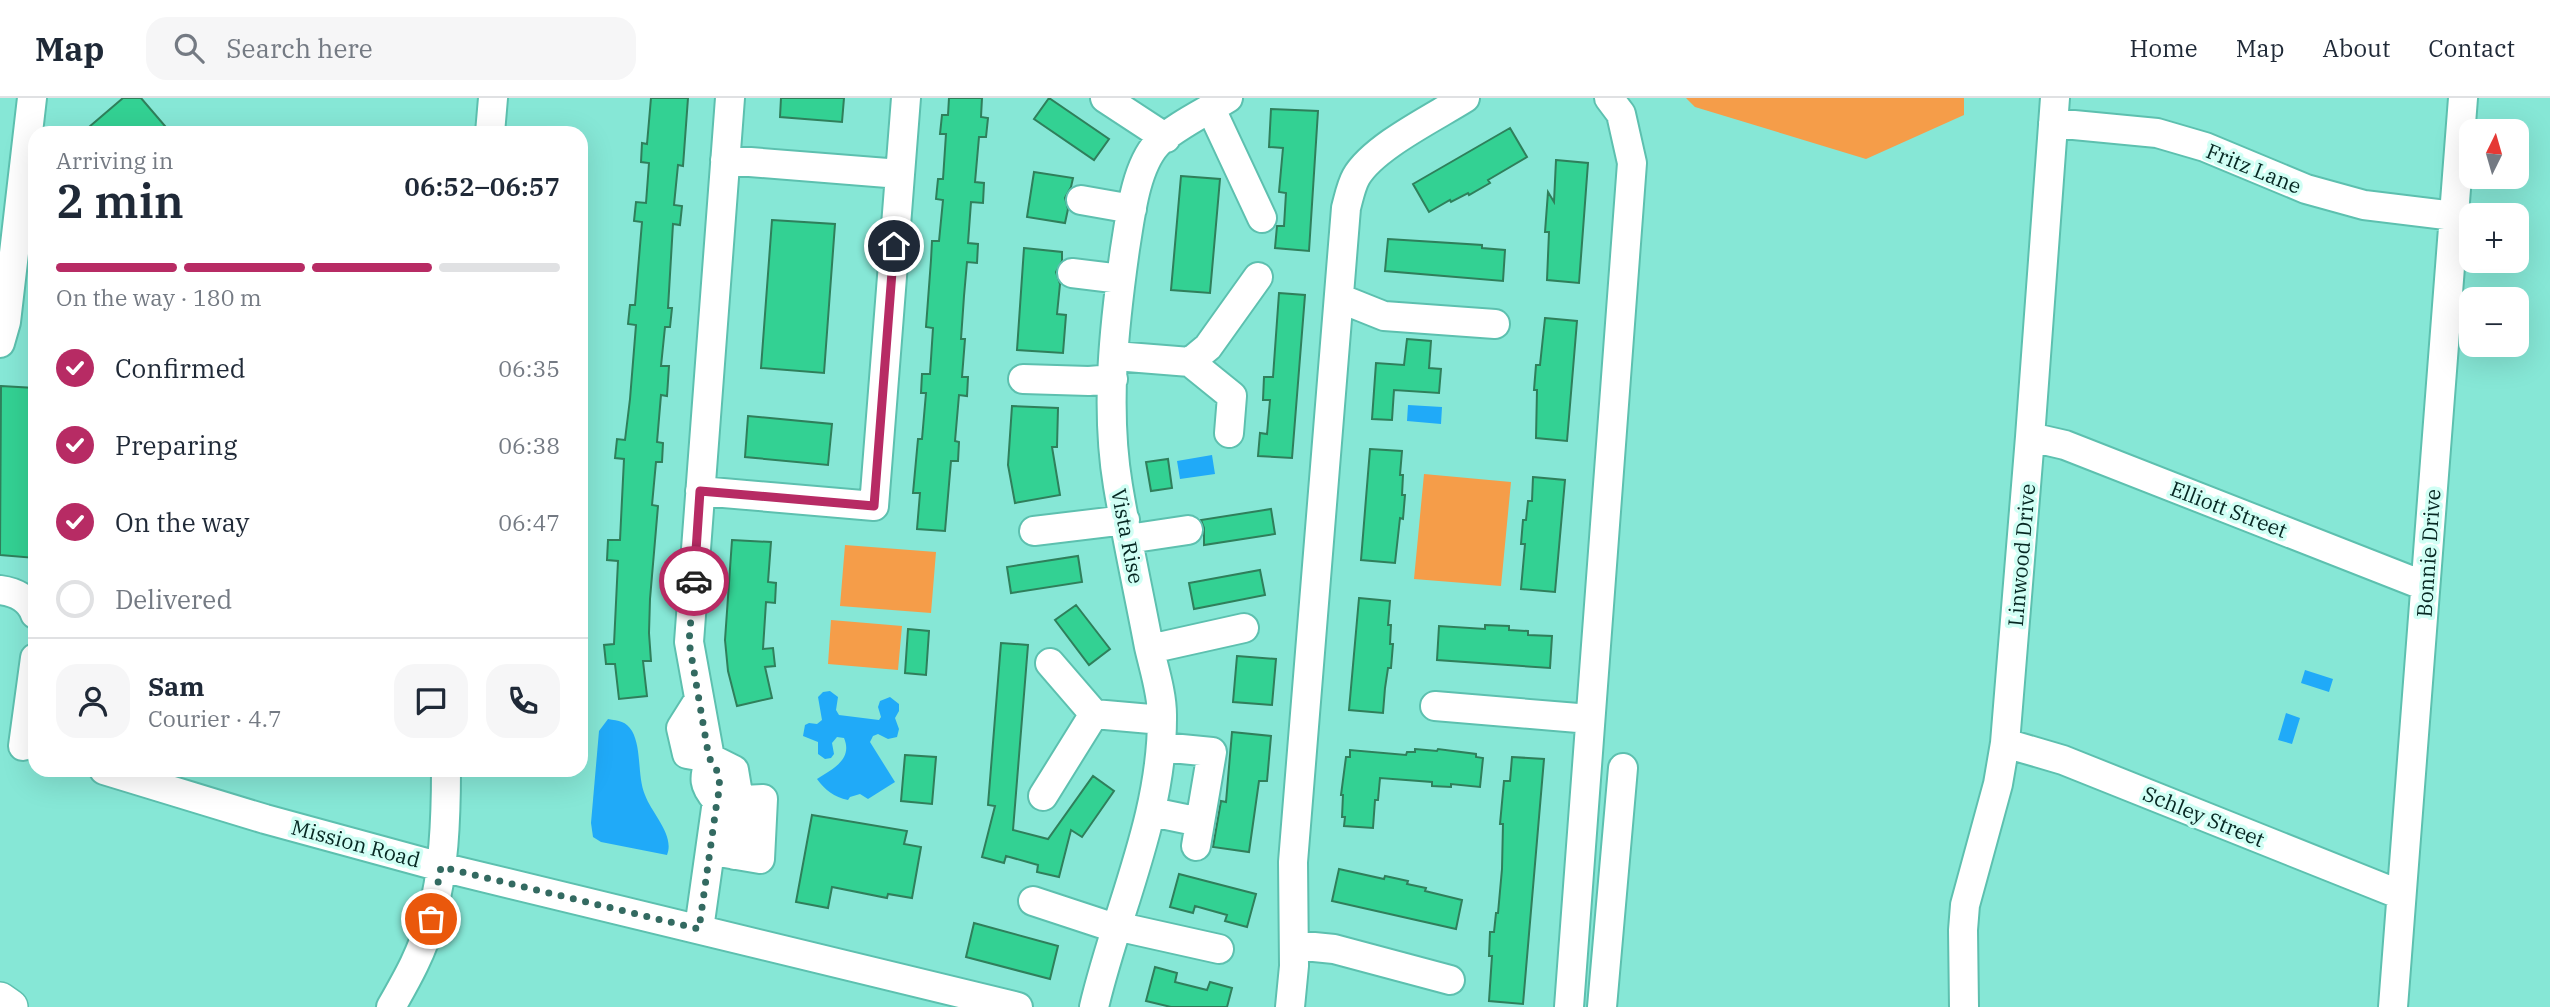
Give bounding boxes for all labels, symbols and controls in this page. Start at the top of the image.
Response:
search box [146,17,636,80]
text: Map [35,27,104,70]
icon: search [170,29,208,67]
text: Search here [226,31,373,65]
text: Home [2130,32,2198,64]
text: Map [2236,32,2284,64]
text: About [2322,32,2390,64]
text: Contact [2428,32,2515,64]
north arrow [2459,119,2529,189]
map controls [2459,119,2529,357]
street label: Fritz Lane [2202,136,2306,200]
text: Arriving in [56,145,173,175]
text: 06:52–06:57 [404,169,560,203]
text: 2 min [56,171,184,231]
button: + [2459,203,2529,273]
pin [864,216,924,276]
icon: home [875,227,913,265]
text: On the way · 180 m [56,282,262,312]
button: − [2459,287,2529,357]
icon: check [56,349,94,387]
text: Confirmed [115,351,246,385]
text: 06:35 [498,353,560,383]
icon: check [56,426,94,464]
text: Preparing [115,428,237,462]
text: 06:38 [498,430,560,460]
street label: Elliott Street [2167,474,2291,544]
street label: Linwood Drive [2001,482,2041,628]
street label: Vista Rise [1105,486,1151,586]
street label: Bonnie Drive [2410,488,2446,618]
icon: check [56,503,94,541]
text: On the way [115,505,249,539]
text: 06:47 [498,507,560,537]
courier [659,546,729,616]
icon: car [675,562,713,600]
text: Delivered [115,582,232,616]
button: person [56,664,130,738]
button: chat [394,664,468,738]
button: phone [486,664,560,738]
text: Sam [148,669,204,703]
text: Courier · 4.7 [148,703,282,733]
street label: Schley Street [2139,779,2269,853]
street label: Mission Road [289,812,424,874]
pin [401,889,461,949]
icon: bag [412,900,450,938]

